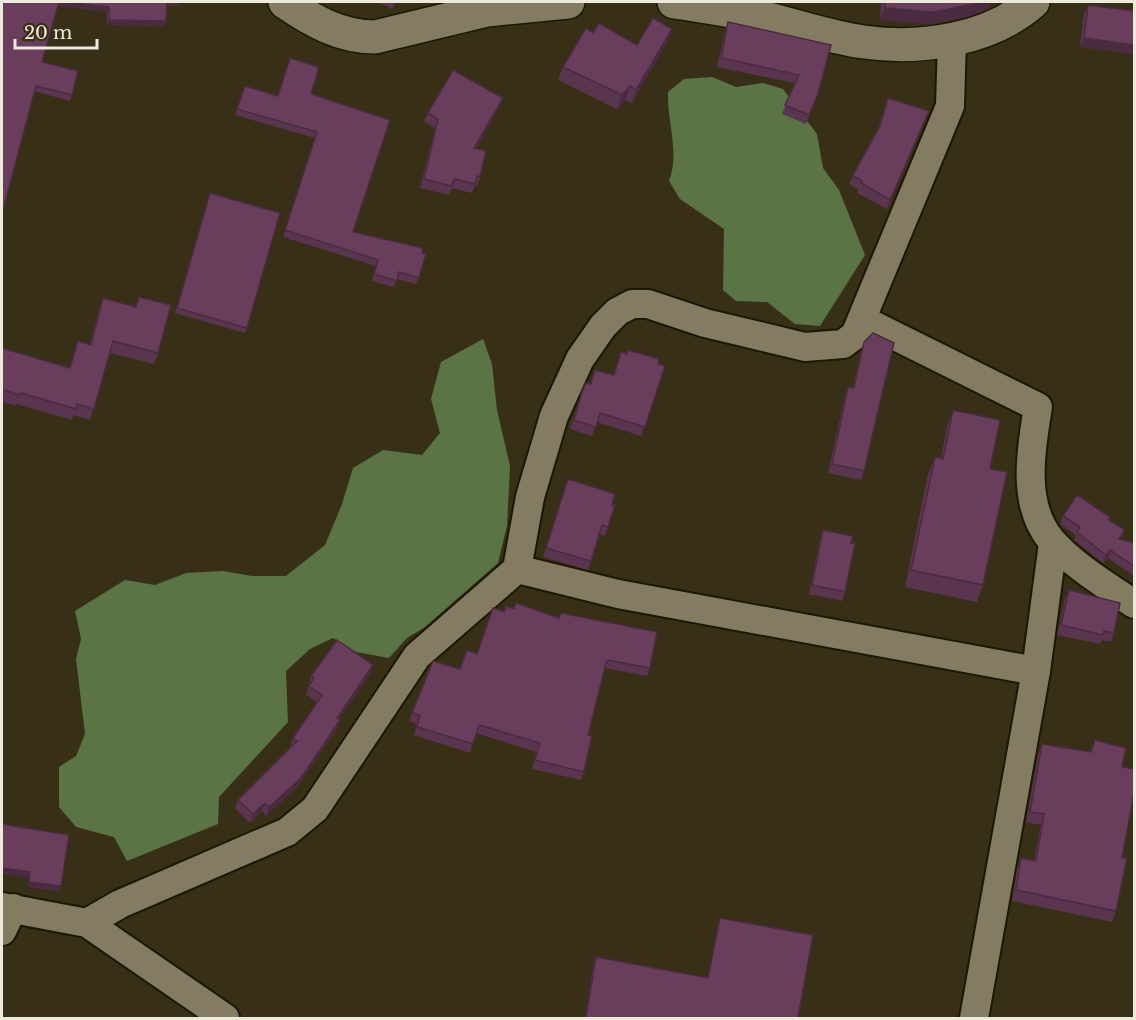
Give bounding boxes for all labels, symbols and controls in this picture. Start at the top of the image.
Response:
scale bar [15,12,98,50]
text: 20 m [24,22,72,44]

